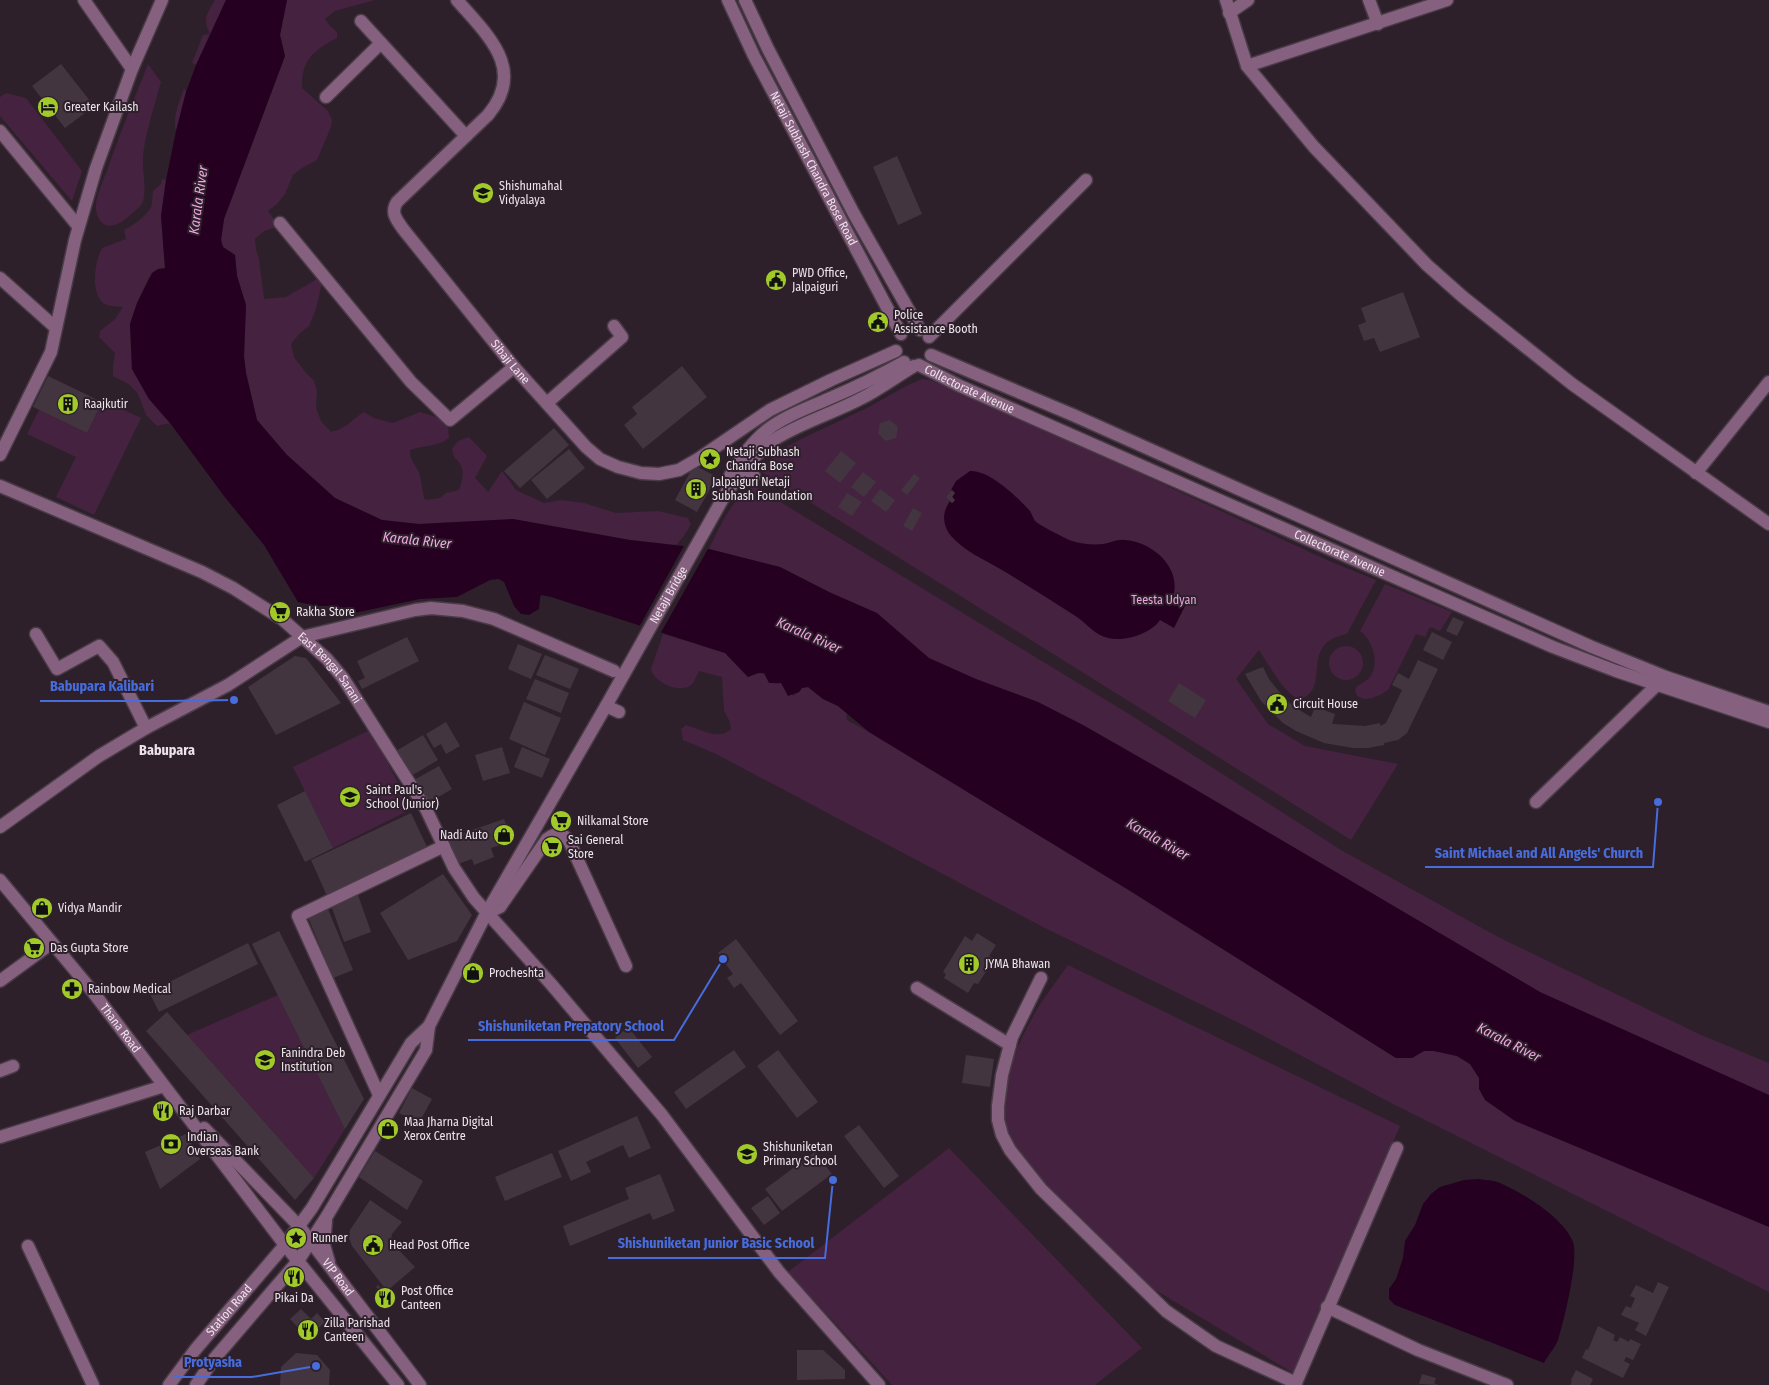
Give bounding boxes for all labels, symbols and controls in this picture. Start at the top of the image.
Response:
street label: Netaji Subhash Chandra Bose Road [767,89,860,248]
hotel icon: Greater Kailash [36,95,60,119]
place label: Greater Kailash [64,100,139,114]
water label: Karala River [185,164,212,235]
place label: Shishumahal Vidyalaya [499,179,562,207]
school or university icon: Shishumahal Vidyalaya [471,181,495,205]
place label: PWD Office, Jalpaiguri [792,266,848,294]
public building icon: PWD Office, Jalpaiguri [764,268,788,292]
place label: Police Assistance Booth [894,308,978,336]
public building icon: Police Assistance Booth [866,310,890,334]
street label: Sibaji Lane [488,337,533,387]
street label: Collectorate Avenue [922,362,1017,416]
building icon: Raajkutir [56,392,80,416]
place label: Raajkutir [84,397,129,411]
place label: Netaji Subhash Chandra Bose [726,445,800,473]
place icon: Netaji Subhash Chandra Bose [698,447,722,471]
place label: Jalpaiguri Netaji Subhash Foundation [712,475,813,503]
building icon: Jalpaiguri Netaji Subhash Foundation [684,477,708,501]
street label: Collectorate Avenue [1292,527,1387,579]
water label: Karala River [382,528,453,553]
street label: Netaji Bridge [647,564,690,626]
park label: Teesta Udyan [1131,593,1197,607]
supermarket icon: Rakha Store [268,600,292,624]
place label: Rakha Store [296,605,355,619]
water label: Karala River [774,614,845,658]
street label: East Bengal Sarani [295,629,364,706]
callout: Babupara Kalibari [40,672,164,701]
text: Babupara Kalibari [50,678,154,695]
public building icon: Circuit House [1265,692,1289,716]
place label: Circuit House [1293,697,1358,711]
district label: Babupara [139,742,195,759]
place label: Saint Paul's School (Junior) [366,783,439,811]
school or university icon: Saint Paul's School (Junior) [338,785,362,809]
supermarket icon: Nilkamal Store [549,809,573,833]
place label: Nilkamal Store [577,814,649,828]
water label: Karala River [1124,815,1193,865]
shop icon: Nadi Auto [492,823,516,847]
place label: Nadi Auto [440,828,488,842]
place label: Sai General Store [568,833,623,861]
supermarket icon: Sai General Store [540,835,564,859]
callout: Saint Michael and All Angels' Church [1425,838,1653,867]
text: Saint Michael and All Angels' Church [1435,845,1643,862]
shop icon: Vidya Mandir [30,896,54,920]
place label: Vidya Mandir [58,901,123,915]
supermarket icon: Das Gupta Store [22,936,46,960]
place label: Das Gupta Store [50,941,129,955]
building icon: JYMA Bhawan [957,952,981,976]
place label: JYMA Bhawan [985,957,1050,971]
shop icon: Procheshta [461,961,485,985]
place label: Procheshta [489,966,544,980]
pharmacy icon: Rainbow Medical [60,977,84,1001]
place label: Rainbow Medical [88,982,171,996]
street label: Thana Road [97,1001,143,1055]
callout: Shishuniketan Prepatory School [468,1011,674,1040]
text: Shishuniketan Prepatory School [478,1018,664,1035]
water label: Karala River [1474,1019,1544,1066]
place label: Fanindra Deb Institution [281,1046,345,1074]
school or university icon: Fanindra Deb Institution [253,1048,277,1072]
restaurant icon: Raj Darbar [151,1099,175,1123]
place label: Raj Darbar [179,1104,231,1118]
place label: Maa Jharna Digital Xerox Centre [404,1115,493,1143]
shop icon: Maa Jharna Digital Xerox Centre [376,1117,400,1141]
place label: Indian Overseas Bank [187,1130,259,1158]
bank icon: Indian Overseas Bank [159,1132,183,1156]
place label: Shishuniketan Primary School [763,1140,837,1168]
school or university icon: Shishuniketan Primary School [735,1142,759,1166]
place icon: Runner [284,1226,308,1250]
callout: Shishuniketan Junior Basic School [608,1229,825,1258]
place label: Runner [312,1231,348,1245]
public building icon: Head Post Office [361,1233,385,1257]
text: Shishuniketan Junior Basic School [618,1235,815,1252]
place label: Head Post Office [389,1238,470,1252]
street label: VIP Road [319,1256,357,1299]
restaurant icon: Pikai Da [282,1265,306,1289]
street label: Station Road [203,1282,255,1339]
place label: Post Office Canteen [401,1284,453,1312]
restaurant icon: Post Office Canteen [373,1286,397,1310]
place label: Pikai Da [274,1291,314,1305]
place label: Zilla Parishad Canteen [324,1316,390,1344]
restaurant icon: Zilla Parishad Canteen [296,1318,320,1342]
callout: Protyasha [174,1348,252,1377]
text: Protyasha [184,1354,242,1371]

